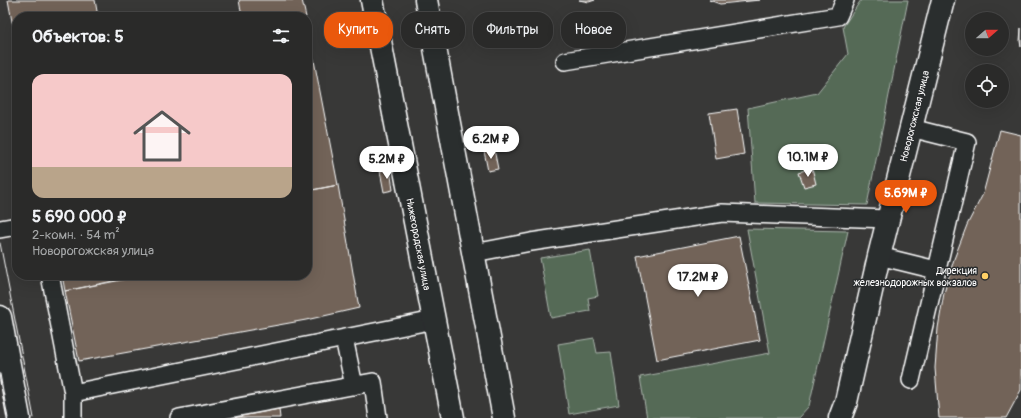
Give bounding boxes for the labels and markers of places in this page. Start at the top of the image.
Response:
pin: 6.2M ₽ [458,126,524,160]
pin: 10.1M ₽ [771,144,845,178]
pin: 5.2M ₽ [354,146,420,180]
pin: 5.69M ₽ [869,180,943,214]
pin: 17.2M ₽ [661,264,735,298]
place label: Дирекция железнодорожных вокзалов [853,265,977,289]
marker: Дирекция железнодорожных вокзалов [980,271,990,281]

